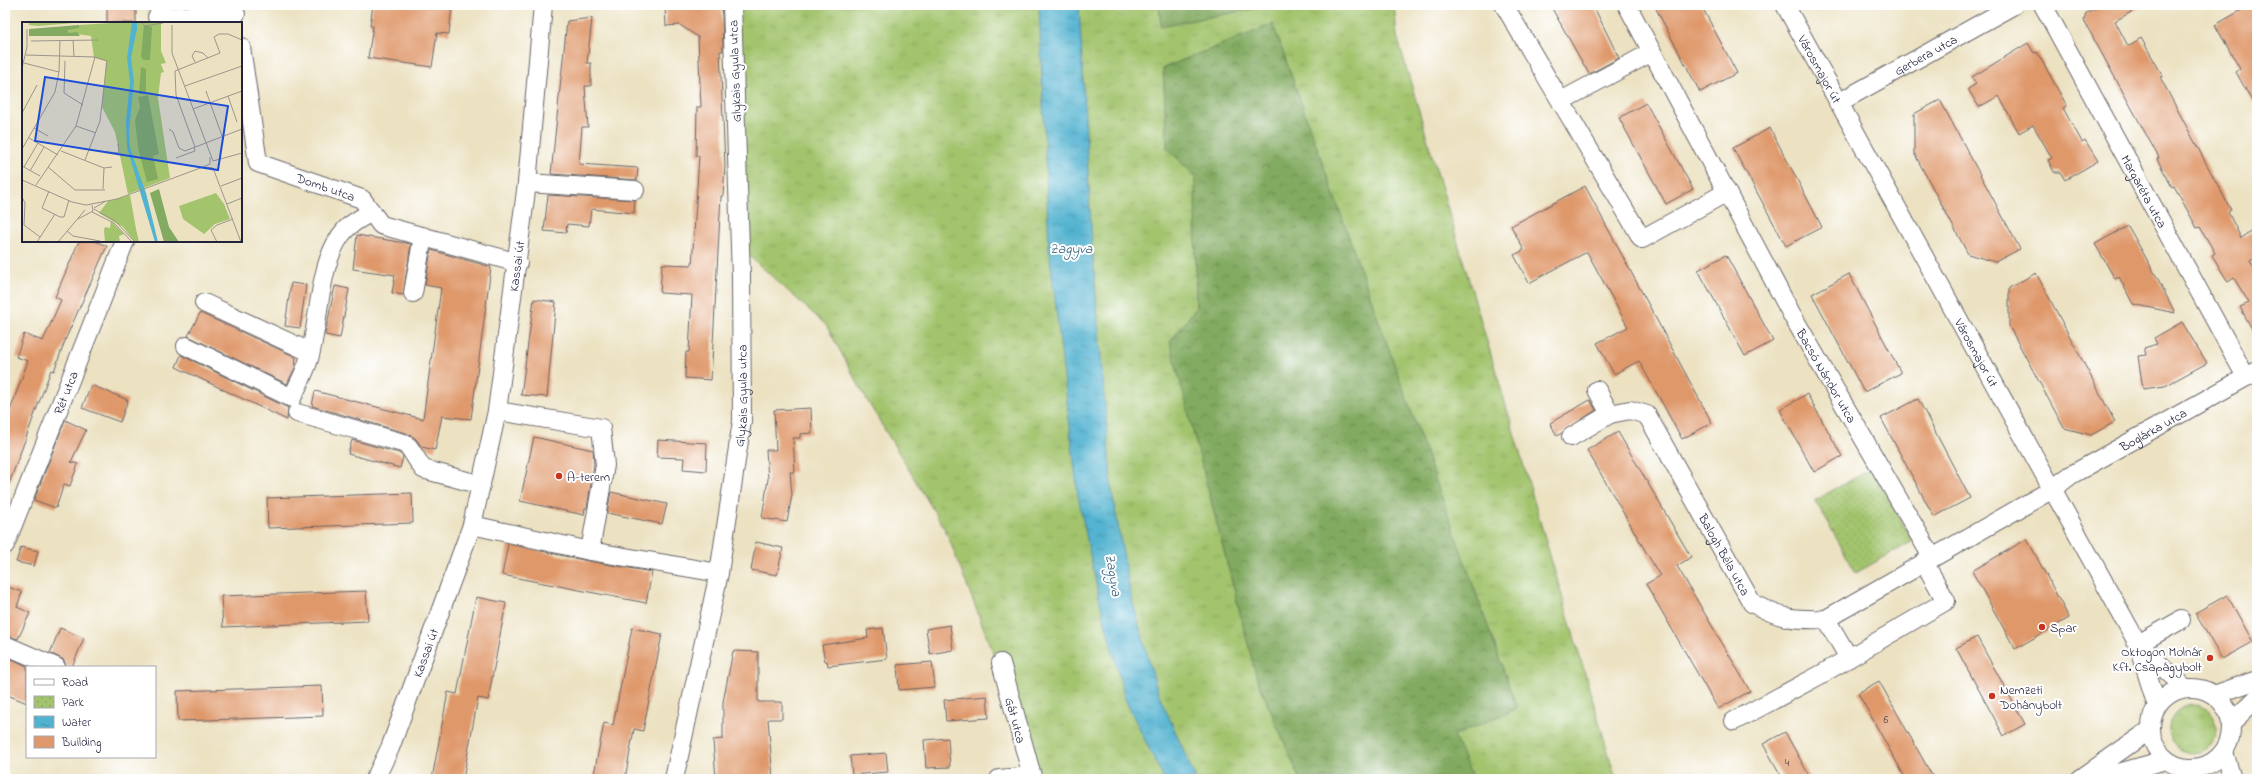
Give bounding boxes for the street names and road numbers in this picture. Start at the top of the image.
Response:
street label: Glykais Gyula utca [724,19,748,122]
street label: Gerbera utca [1891,30,1961,81]
street label: Városmajor út [1792,31,1846,108]
street label: Margaréta utca [2116,152,2171,232]
street label: Domb utca [292,169,357,207]
street label: Kassai út [505,239,530,293]
street label: Városmajor út [1949,315,2003,391]
street label: Bacsó Nándor utca [1790,325,1860,427]
street label: Glykais Gyula utca [730,344,754,448]
street label: Rét utca [49,368,84,418]
street label: Boglárka utca [2116,404,2191,457]
street label: Balogh Béla utca [1693,510,1754,599]
street label: Kassai út [409,625,444,680]
street label: Gát utca [999,695,1030,746]

